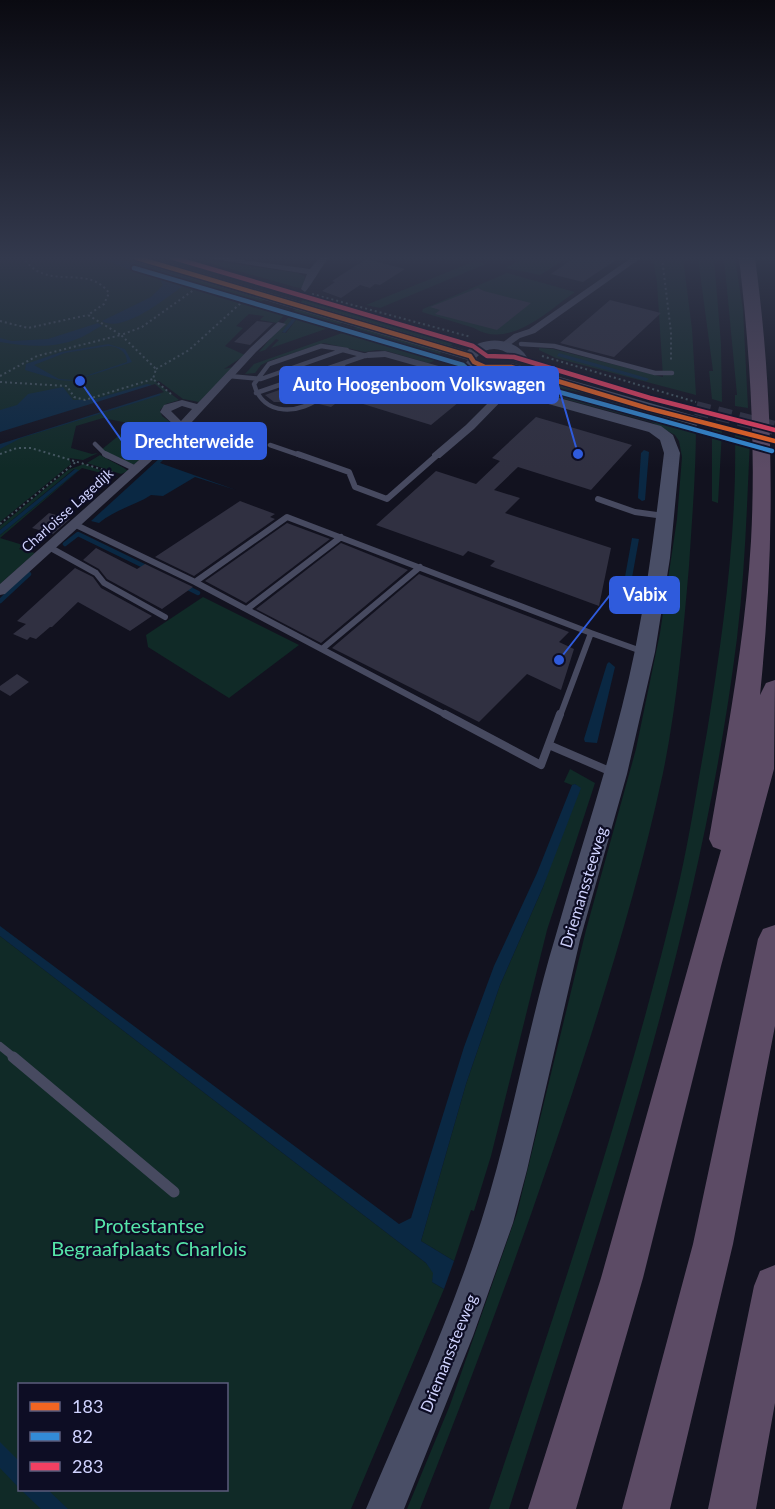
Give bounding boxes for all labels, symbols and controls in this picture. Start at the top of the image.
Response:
callout: Auto Hoogenboom Volkswagen [280,367,558,403]
text: Auto Hoogenboom Volkswagen [292,373,545,395]
callout: Drechterweide [122,423,266,459]
text: Drechterweide [134,430,254,452]
street label: Charloisse Lagedijk [18,464,117,556]
callout: Vabix [610,577,679,613]
text: Vabix [622,583,668,605]
street label: Driemanssteeweg [556,824,610,950]
park label: Protestantse Begraafplaats Charlois [51,1213,247,1260]
street label: Driemanssteeweg [416,1291,480,1415]
legend [18,1383,228,1491]
text: 183 [72,1395,103,1417]
text: 82 [72,1425,93,1447]
text: 283 [72,1455,103,1477]

